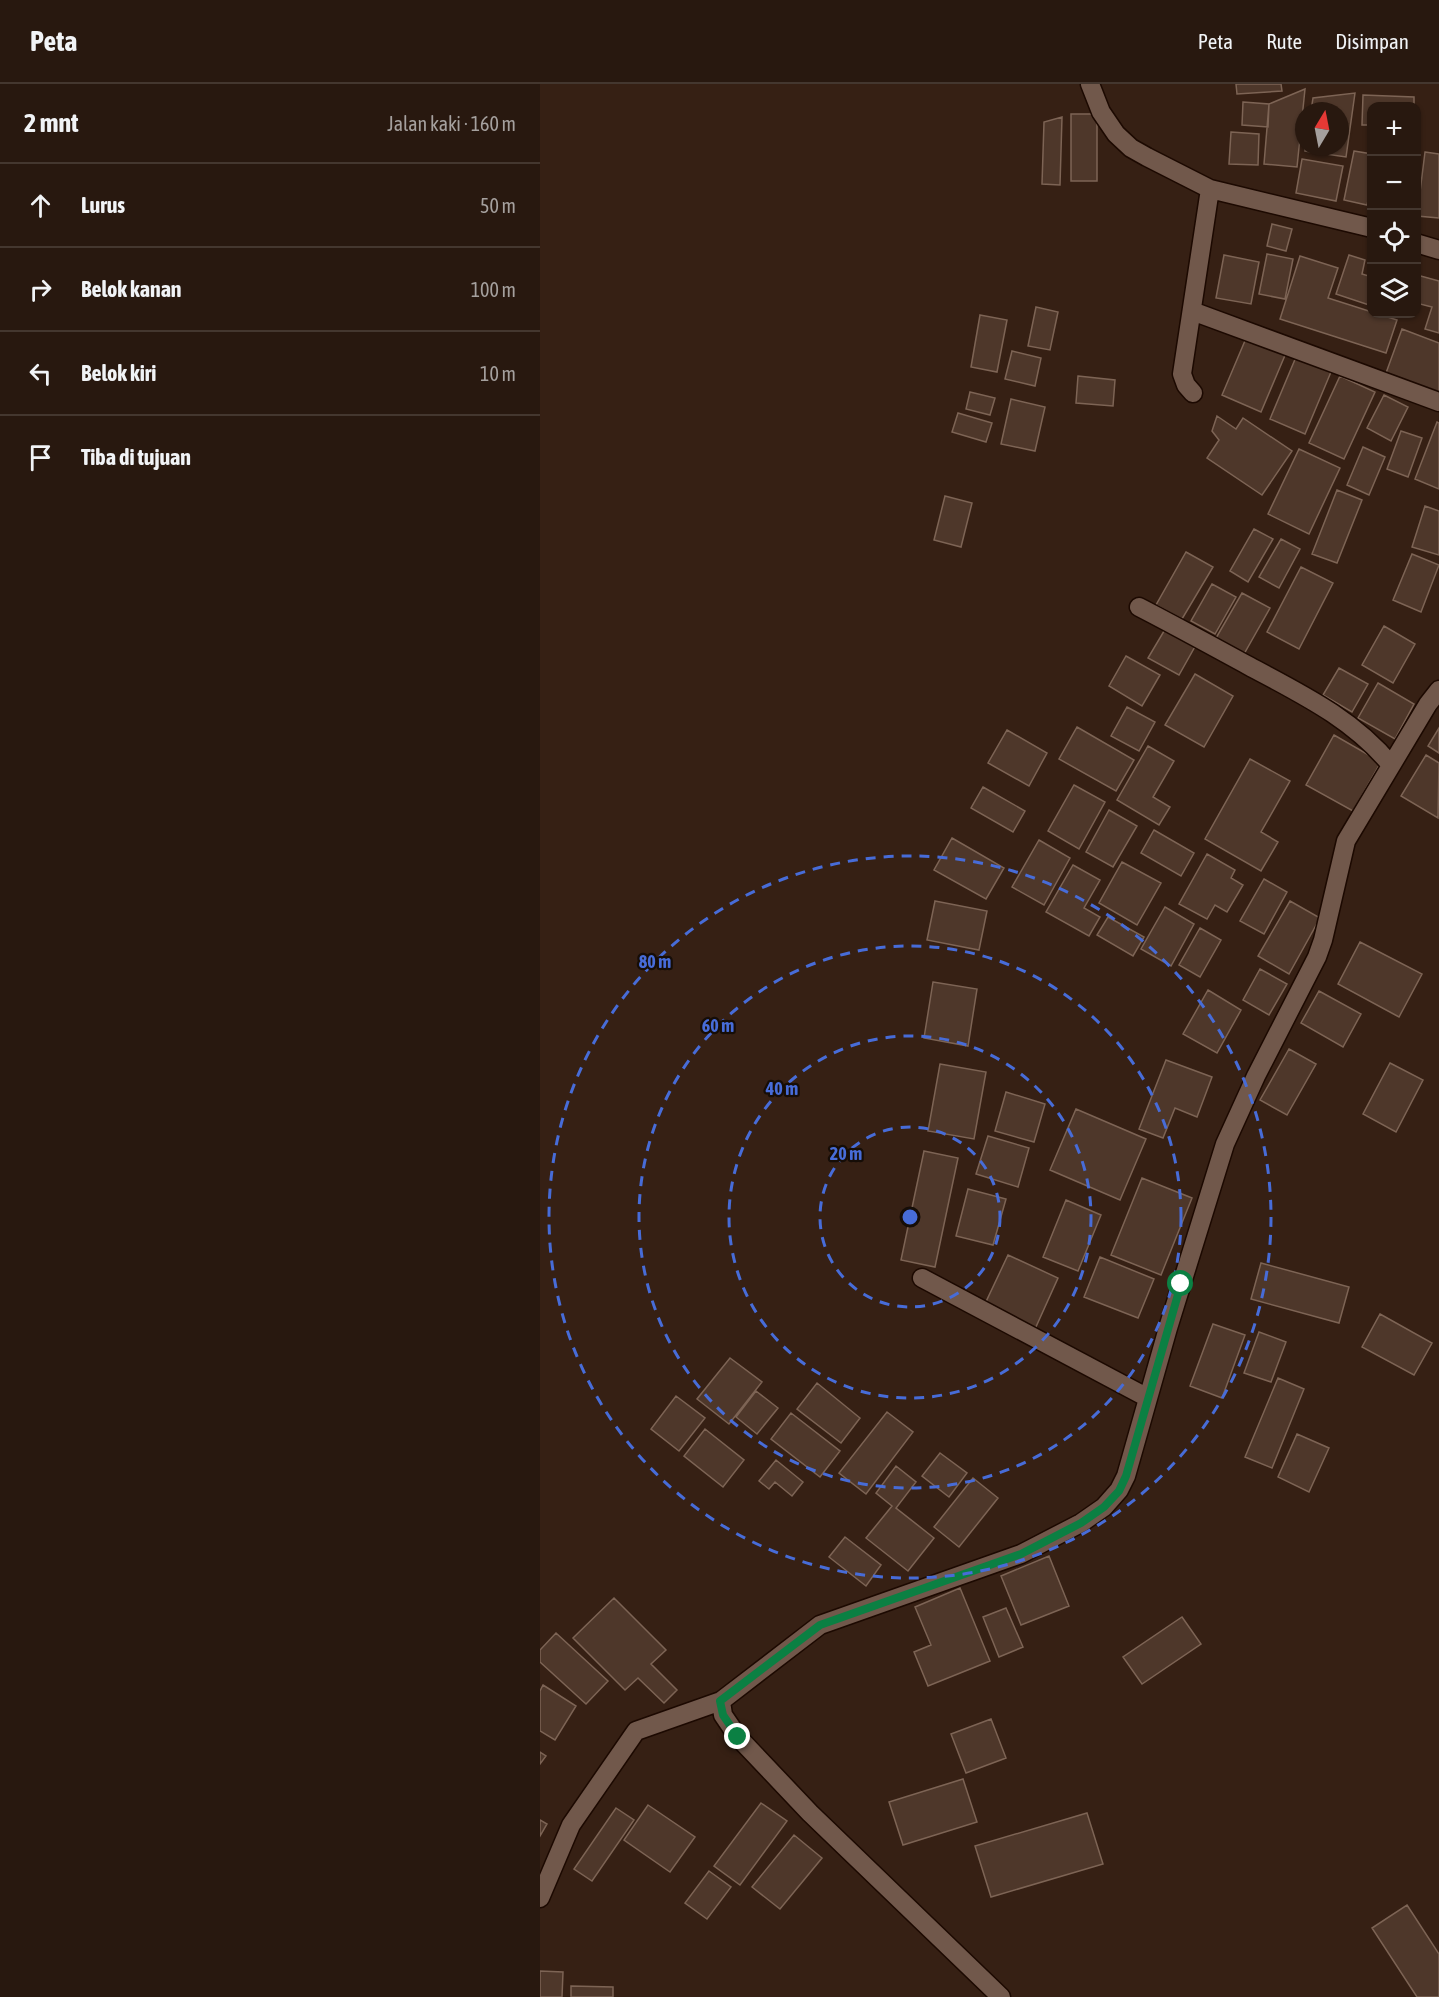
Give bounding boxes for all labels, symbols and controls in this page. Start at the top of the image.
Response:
text: Peta [30,25,77,57]
text: Peta [1198,29,1233,53]
text: Rute [1266,29,1302,53]
text: Disimpan [1335,29,1409,53]
north arrow [1295,102,1349,156]
map controls [1367,102,1421,318]
button: + [1367,102,1421,156]
text: 2 mnt [24,108,79,138]
text: Jalan kaki · 160 m [387,112,516,135]
button: − [1367,156,1421,210]
icon: ahead [24,189,57,222]
text: Lurus [81,192,125,218]
text: 50 m [480,194,516,217]
button: locate [1367,210,1421,264]
button: layers [1367,264,1421,318]
icon: right [24,273,57,306]
text: Belok kanan [81,276,182,302]
text: 100 m [471,278,516,301]
icon: left [24,357,57,390]
text: Belok kiri [81,360,156,386]
text: 10 m [480,362,516,385]
icon: arrive [24,441,57,474]
text: Tiba di tujuan [81,444,191,470]
text: 80 m [639,951,671,972]
text: 60 m [702,1015,734,1036]
text: 40 m [765,1078,798,1099]
text: 20 m [830,1143,862,1164]
centre of rings [900,1207,920,1227]
route start [1167,1270,1193,1296]
route end [724,1723,750,1749]

